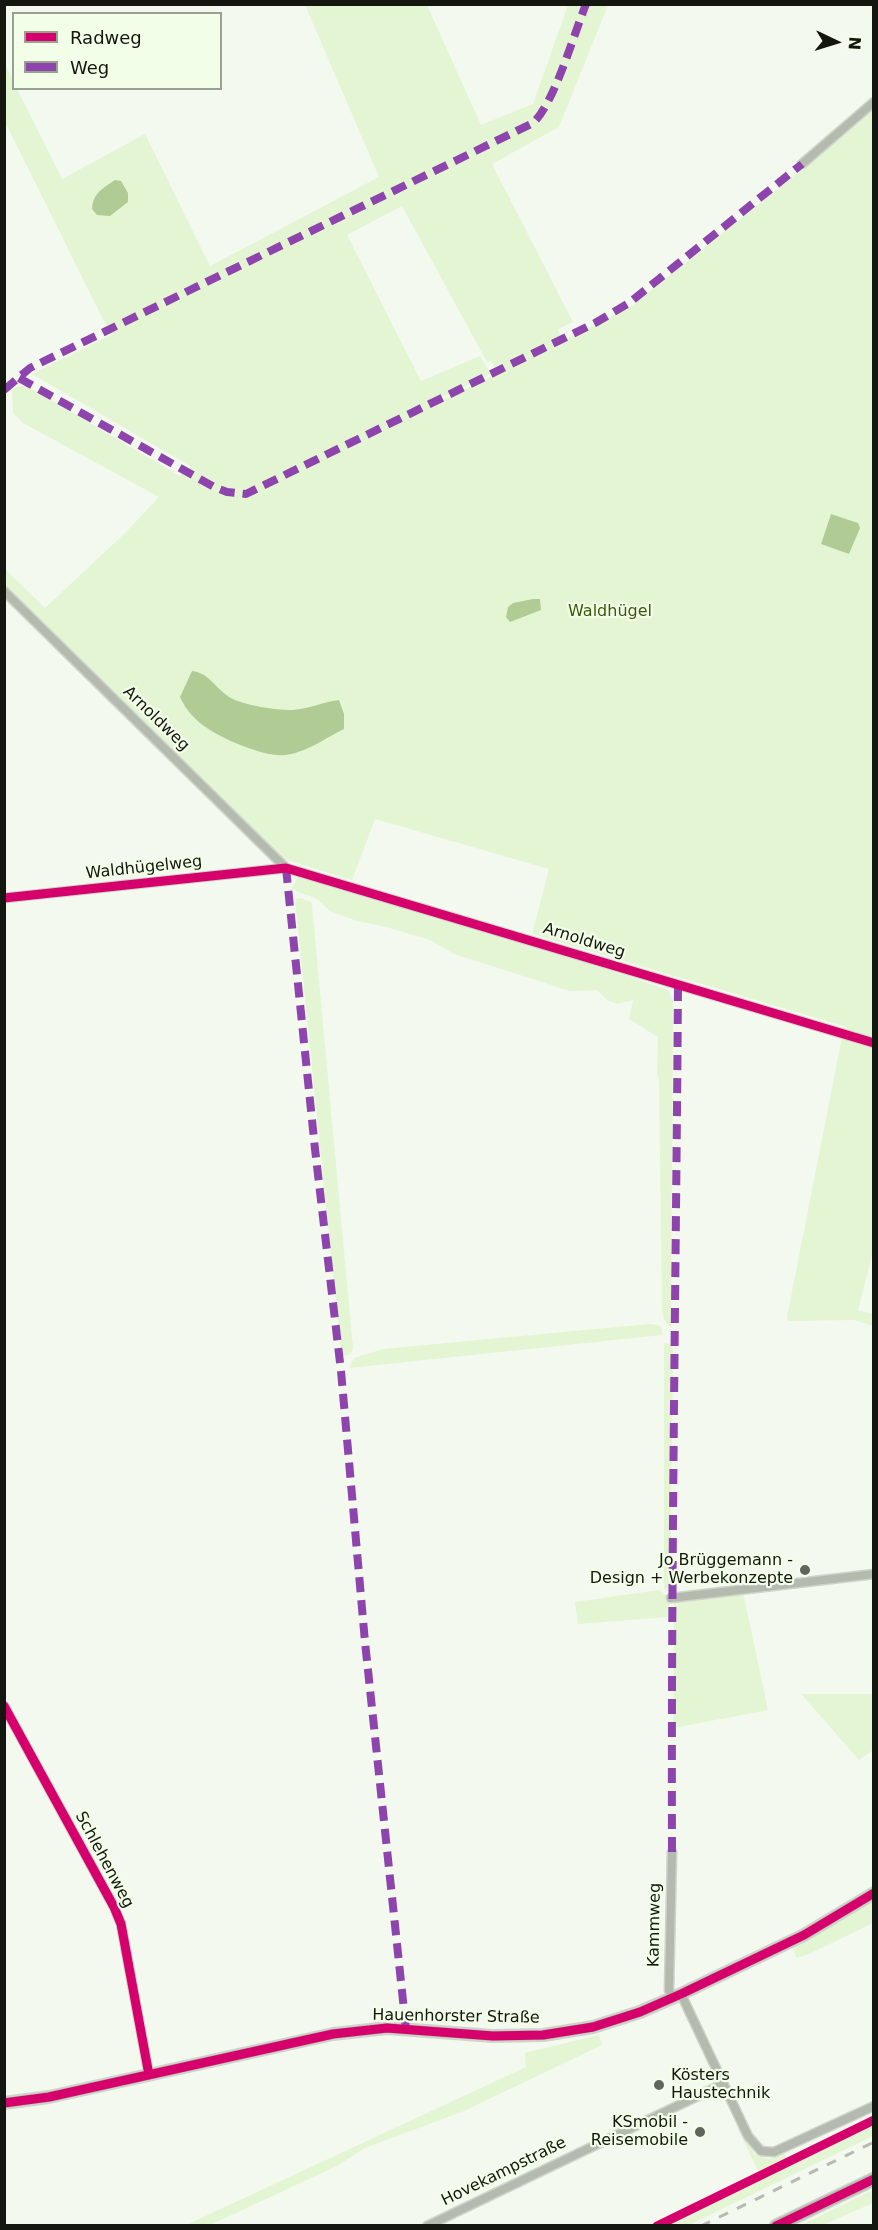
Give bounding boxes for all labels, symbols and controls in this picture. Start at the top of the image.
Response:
legend [12,12,222,90]
north arrow [806,12,866,72]
text: Radweg [70,27,142,48]
text: N [845,36,864,51]
text: Weg [70,57,109,78]
park label: Waldhügel [568,602,652,622]
street label: Arnoldweg [119,683,193,755]
street label: Waldhügelweg [85,852,203,884]
street label: Arnoldweg [541,919,627,963]
place label: Jo Brüggemann - Design + Werbekonzepte [590,1551,793,1589]
marker: Jo Brüggemann - Design + Werbekonzepte [798,1563,812,1577]
street label: Schlehenweg [71,1808,137,1912]
street label: Kammweg [645,1883,665,1967]
street label: Hauenhorster Straße [372,2006,540,2028]
place label: Kösters Haustechnik [671,2066,770,2104]
marker: Kösters Haustechnik [652,2078,666,2092]
place label: KSmobil - Reisemobile [591,2113,688,2151]
marker: KSmobil - Reisemobile [693,2125,707,2139]
street label: Hovekampstraße [438,2133,570,2211]

